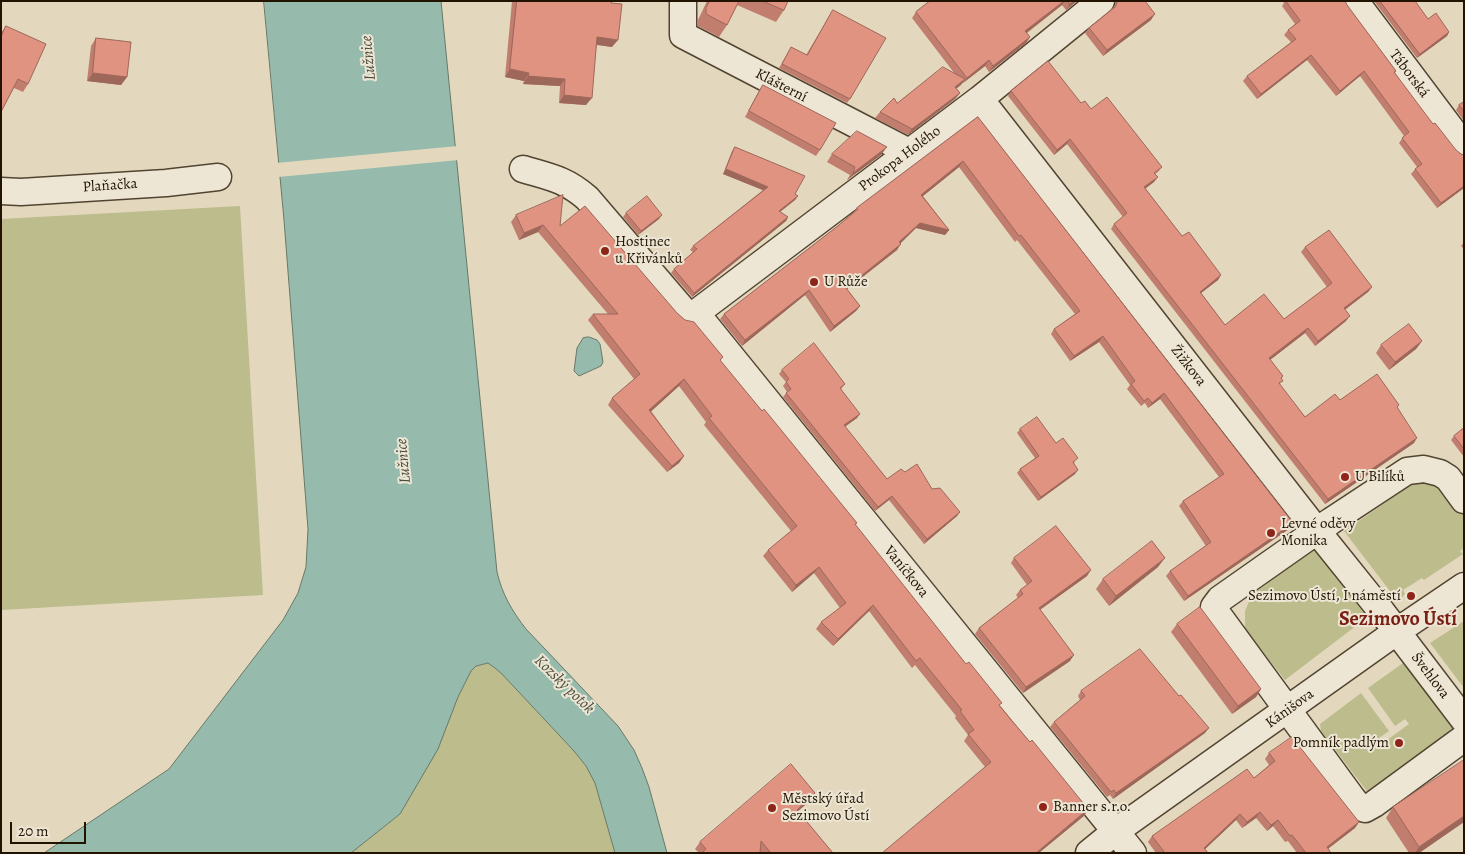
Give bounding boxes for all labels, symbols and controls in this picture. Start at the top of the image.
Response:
water label: Lužnice [357,35,381,81]
street label: Táborská [1385,46,1433,102]
street label: Klášterní [752,65,810,107]
street label: Prokopa Holého [855,122,945,196]
street label: Plaňačka [82,175,138,197]
place label: Hostinec u Křivánků [615,233,683,268]
marker: Hostinec u Křivánků [599,245,611,257]
place label: U Růže [824,273,868,291]
marker: U Růže [808,276,820,288]
street label: Žižkova [1166,342,1210,390]
water label: Lužnice [392,438,416,484]
place label: U Bilíků [1355,468,1405,486]
marker: U Bilíků [1339,471,1351,483]
place label: Levné oděvy Monika [1281,515,1356,550]
marker: Levné oděvy Monika [1265,527,1277,539]
street label: Vaníčkova [880,542,932,602]
place label: Sezimovo Ústí, I náměstí [1248,587,1401,605]
marker: Sezimovo Ústí, I náměstí [1405,590,1417,602]
district label: Sezimovo Ústí [1339,608,1457,632]
street label: Švehlova [1407,649,1453,703]
water label: Kozský potok [530,652,598,718]
street label: Kánišova [1262,685,1318,733]
place label: Pomník padlým [1293,734,1389,752]
marker: Pomník padlým [1393,737,1405,749]
place label: Městský úřad Sezimovo Ústí [782,790,870,825]
place label: Banner s.r.o. [1053,798,1131,816]
marker: Banner s.r.o. [1037,801,1049,813]
marker: Městský úřad Sezimovo Ústí [766,802,778,814]
scale bar [12,812,89,844]
text: 20 m [18,821,49,841]

